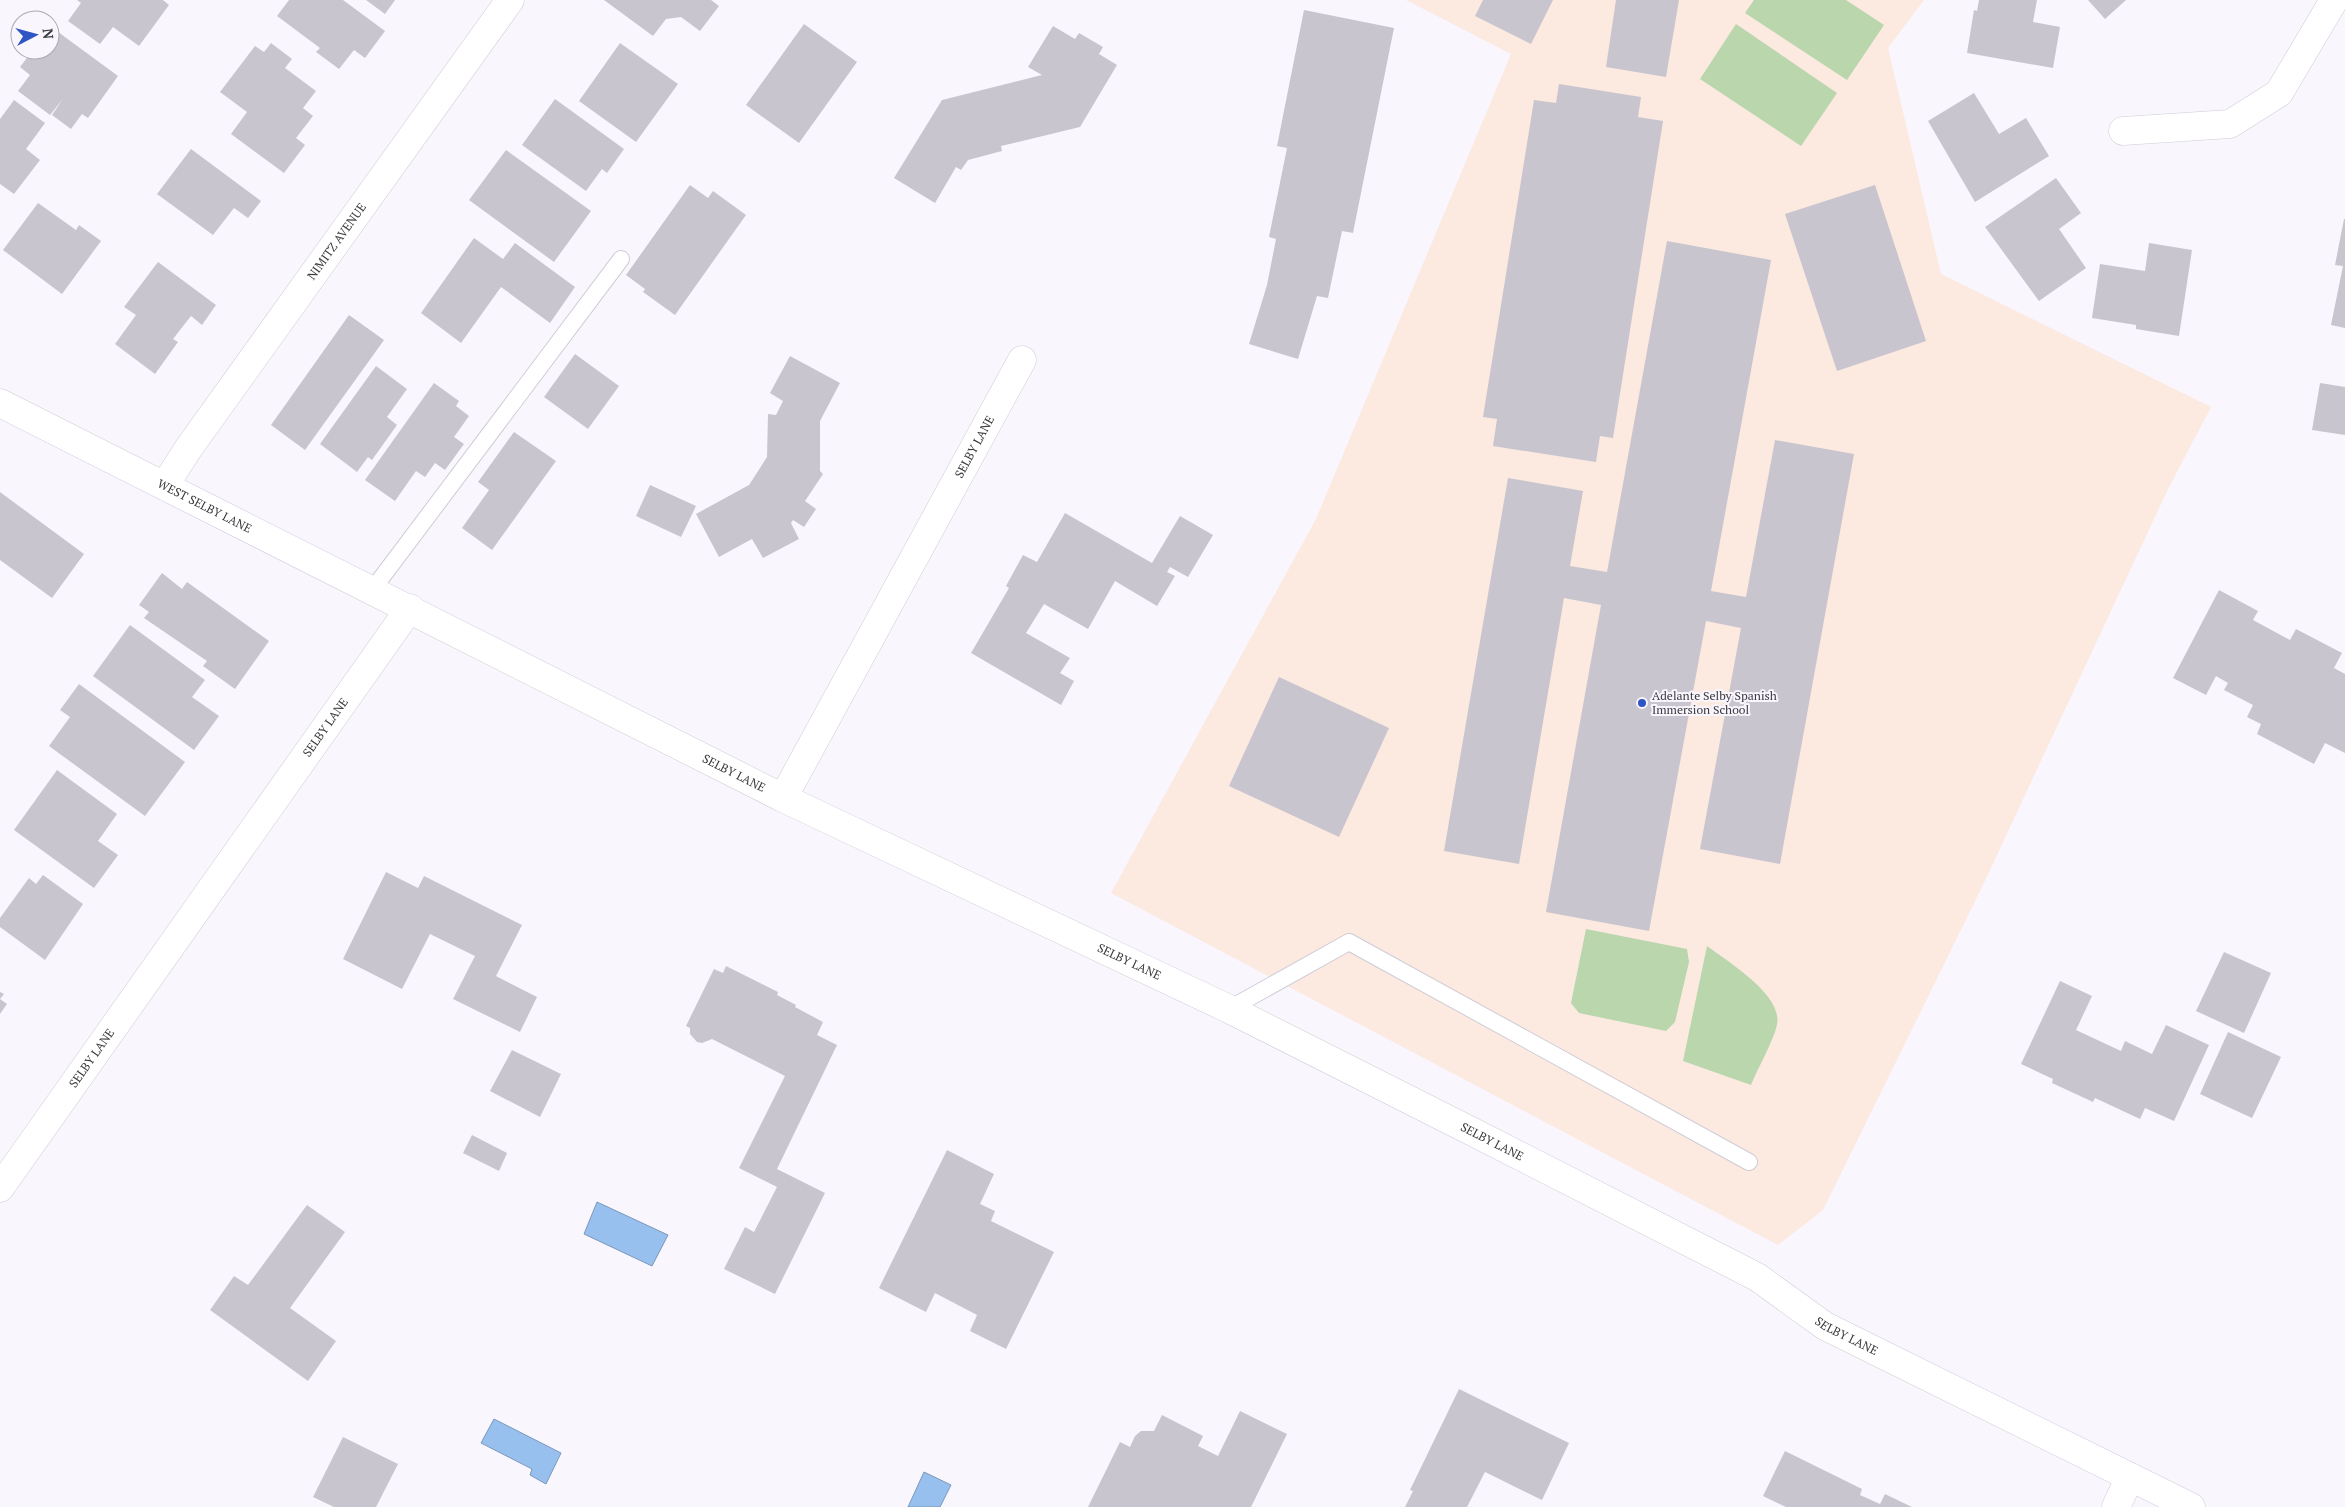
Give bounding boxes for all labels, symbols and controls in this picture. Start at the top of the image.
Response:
north arrow [10,10,60,60]
text: N [38,27,58,40]
street label: NIMITZ AVENUE [304,200,369,283]
street label: SELBY LANE [951,413,997,480]
street label: WEST SELBY LANE [155,476,254,536]
place label: Adelante Selby Spanish Immersion School [1652,688,1777,717]
street label: SELBY LANE [299,695,351,760]
marker: Adelante Selby Spanish Immersion School [1636,697,1648,709]
street label: SELBY LANE [700,751,768,795]
street label: SELBY LANE [1095,940,1164,983]
street label: SELBY LANE [65,1026,117,1090]
street label: SELBY LANE [1458,1119,1526,1164]
street label: SELBY LANE [1812,1313,1881,1358]

